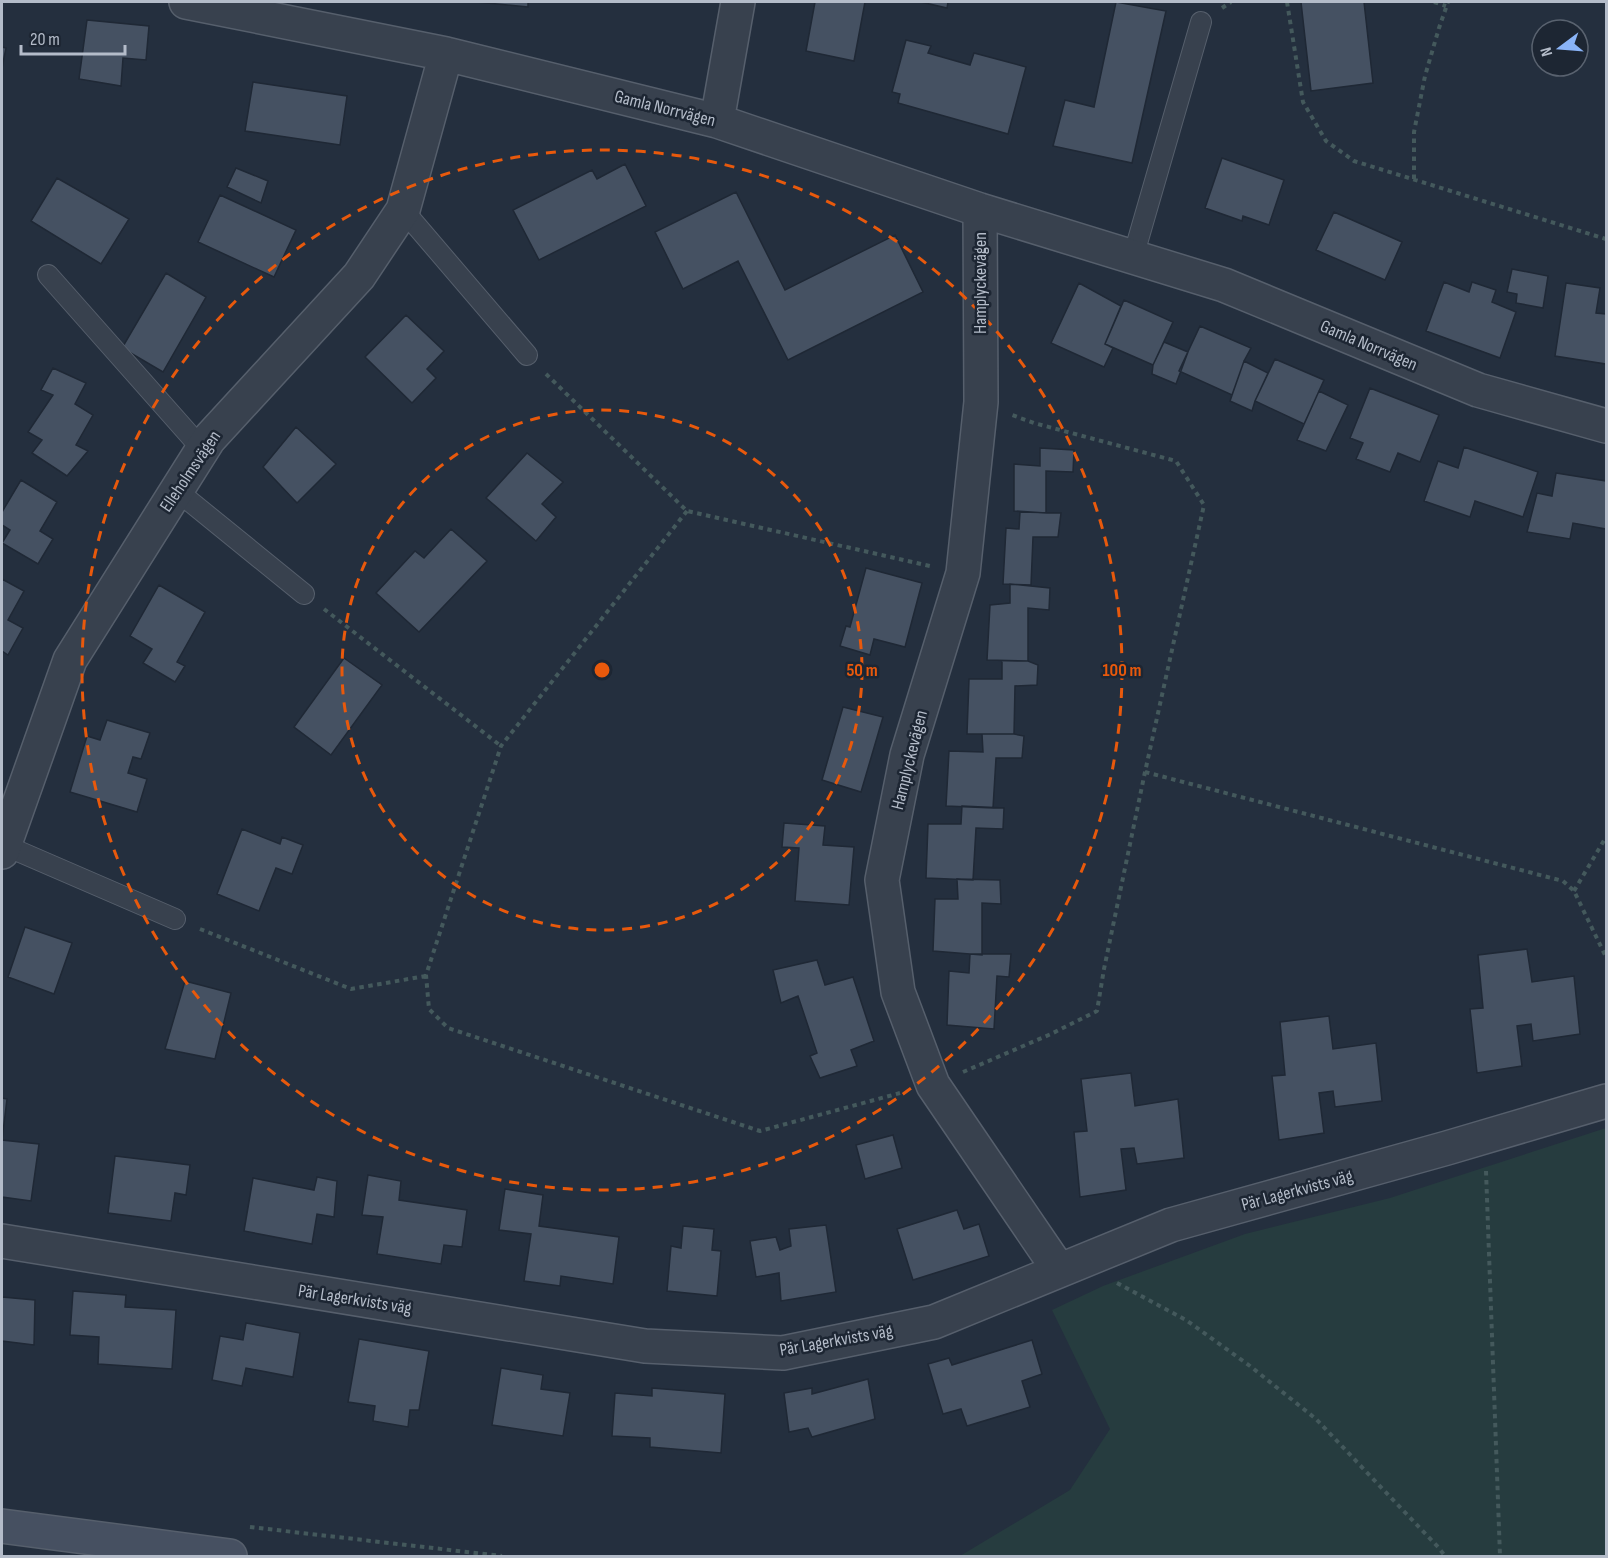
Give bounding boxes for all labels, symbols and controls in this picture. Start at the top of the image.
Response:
scale bar [21,18,124,56]
north arrow [1530,18,1590,78]
text: 20 m [30,29,60,50]
text: N [1537,45,1557,58]
street label: Gamla Norrvägen [612,86,718,131]
street label: Hamplyckevägen [970,232,991,334]
street label: Gamla Norrvägen [1317,316,1420,375]
street label: Elleholmsvägen [156,427,225,516]
centre of rings [592,660,612,680]
text: 50 m [846,660,878,681]
text: 100 m [1103,660,1142,681]
street label: Hamplyckevägen [887,708,932,812]
street label: Pär Lagerkvists väg [1239,1166,1355,1215]
street label: Pär Lagerkvists väg [297,1280,413,1319]
street label: Pär Lagerkvists väg [778,1320,894,1361]

